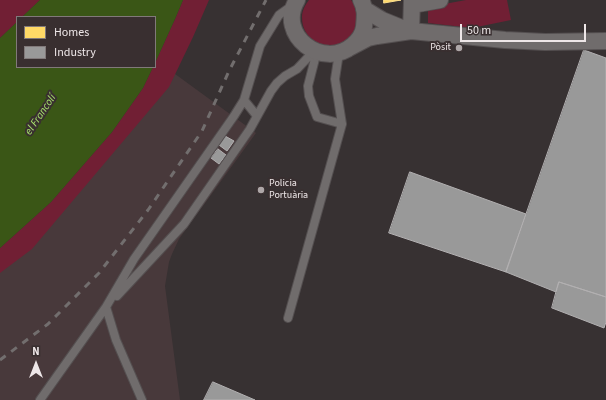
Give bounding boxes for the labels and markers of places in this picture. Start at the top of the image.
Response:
place label: Pòsit [430,42,451,54]
marker: Pòsit [454,43,464,53]
place label: Policia Portuària [269,178,308,202]
marker: Policia Portuària [256,185,266,195]

